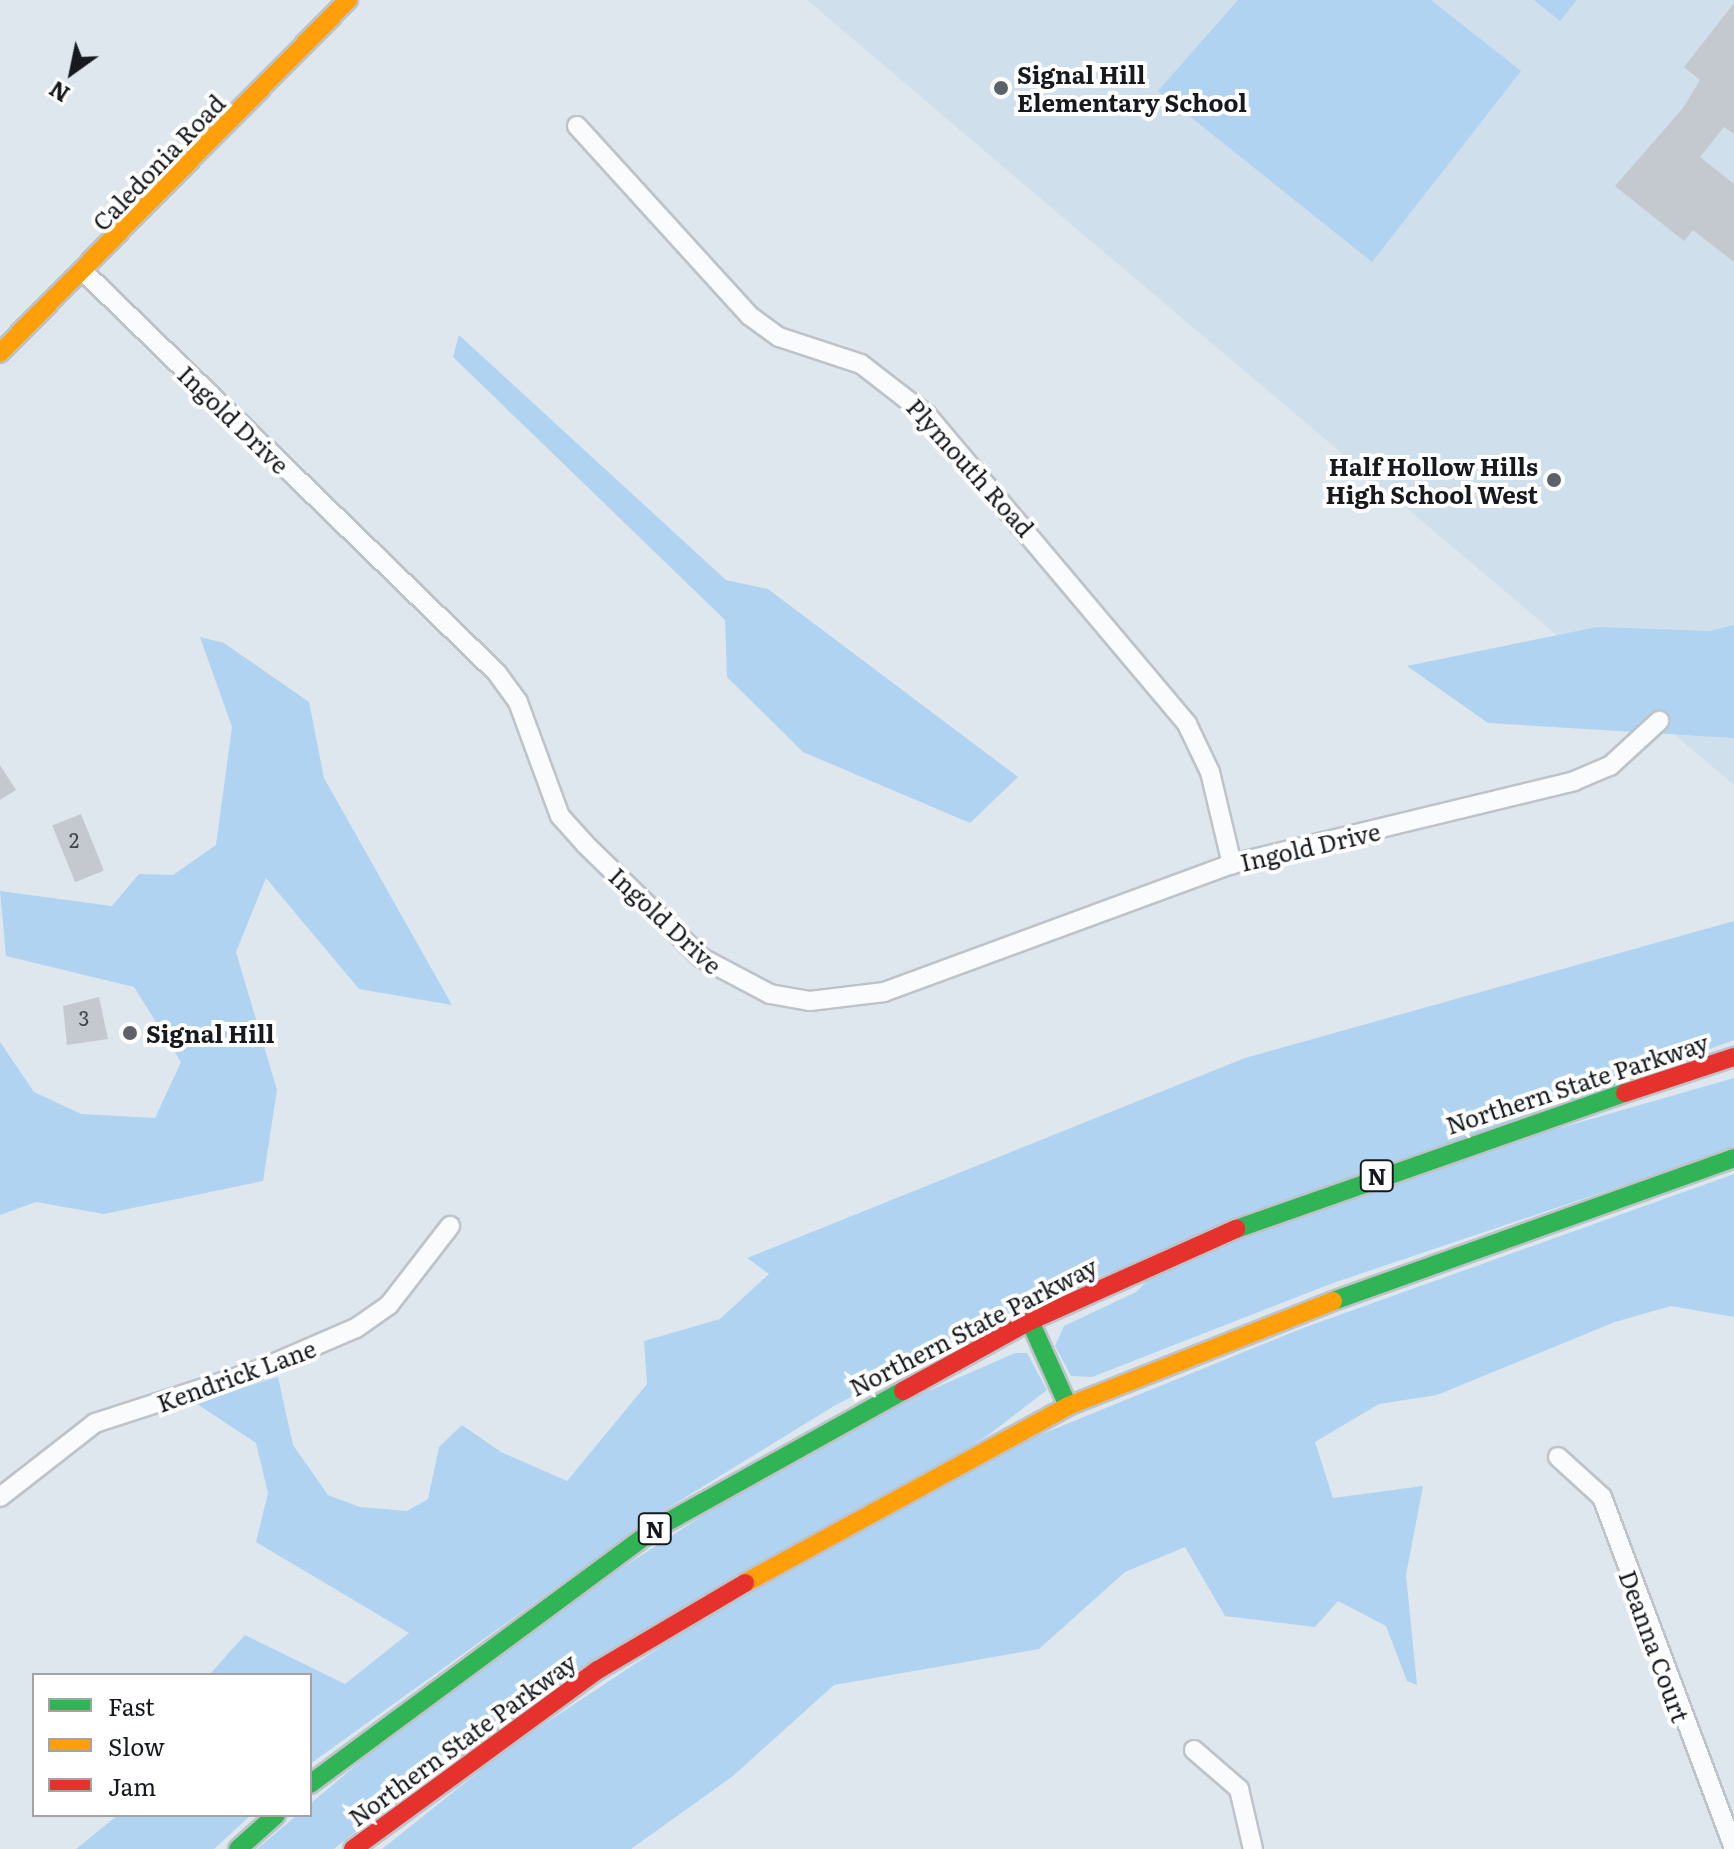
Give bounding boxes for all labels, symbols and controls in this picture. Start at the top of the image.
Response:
north arrow [32,32,112,112]
place label: Signal Hill Elementary School [1017,60,1247,116]
text: N [42,74,75,111]
marker: Signal Hill Elementary School [992,79,1010,97]
street label: Caledonia Road [86,88,230,236]
street label: Ingold Drive [173,359,295,479]
street label: Plymouth Road [902,392,1040,542]
place label: Half Hollow Hills High School West [1326,452,1538,508]
marker: Half Hollow Hills High School West [1545,471,1563,489]
street label: Ingold Drive [1237,816,1383,876]
house number: 2 [69,827,79,851]
street label: Ingold Drive [604,861,728,979]
house number: 3 [79,1005,89,1029]
place label: Signal Hill [146,1019,274,1047]
marker: Signal Hill [121,1024,139,1042]
street label: Northern State Parkway [1442,1027,1712,1139]
road number: N [1359,1158,1395,1194]
street label: Northern State Parkway [844,1251,1102,1401]
street label: Kendrick Lane [153,1333,319,1417]
road number: N [637,1511,673,1547]
street label: Deanna Court [1614,1566,1696,1726]
street label: Northern State Parkway [343,1647,581,1831]
legend [32,1673,312,1817]
text: Fast [108,1688,155,1723]
text: Slow [108,1728,165,1763]
text: Jam [108,1768,156,1803]

